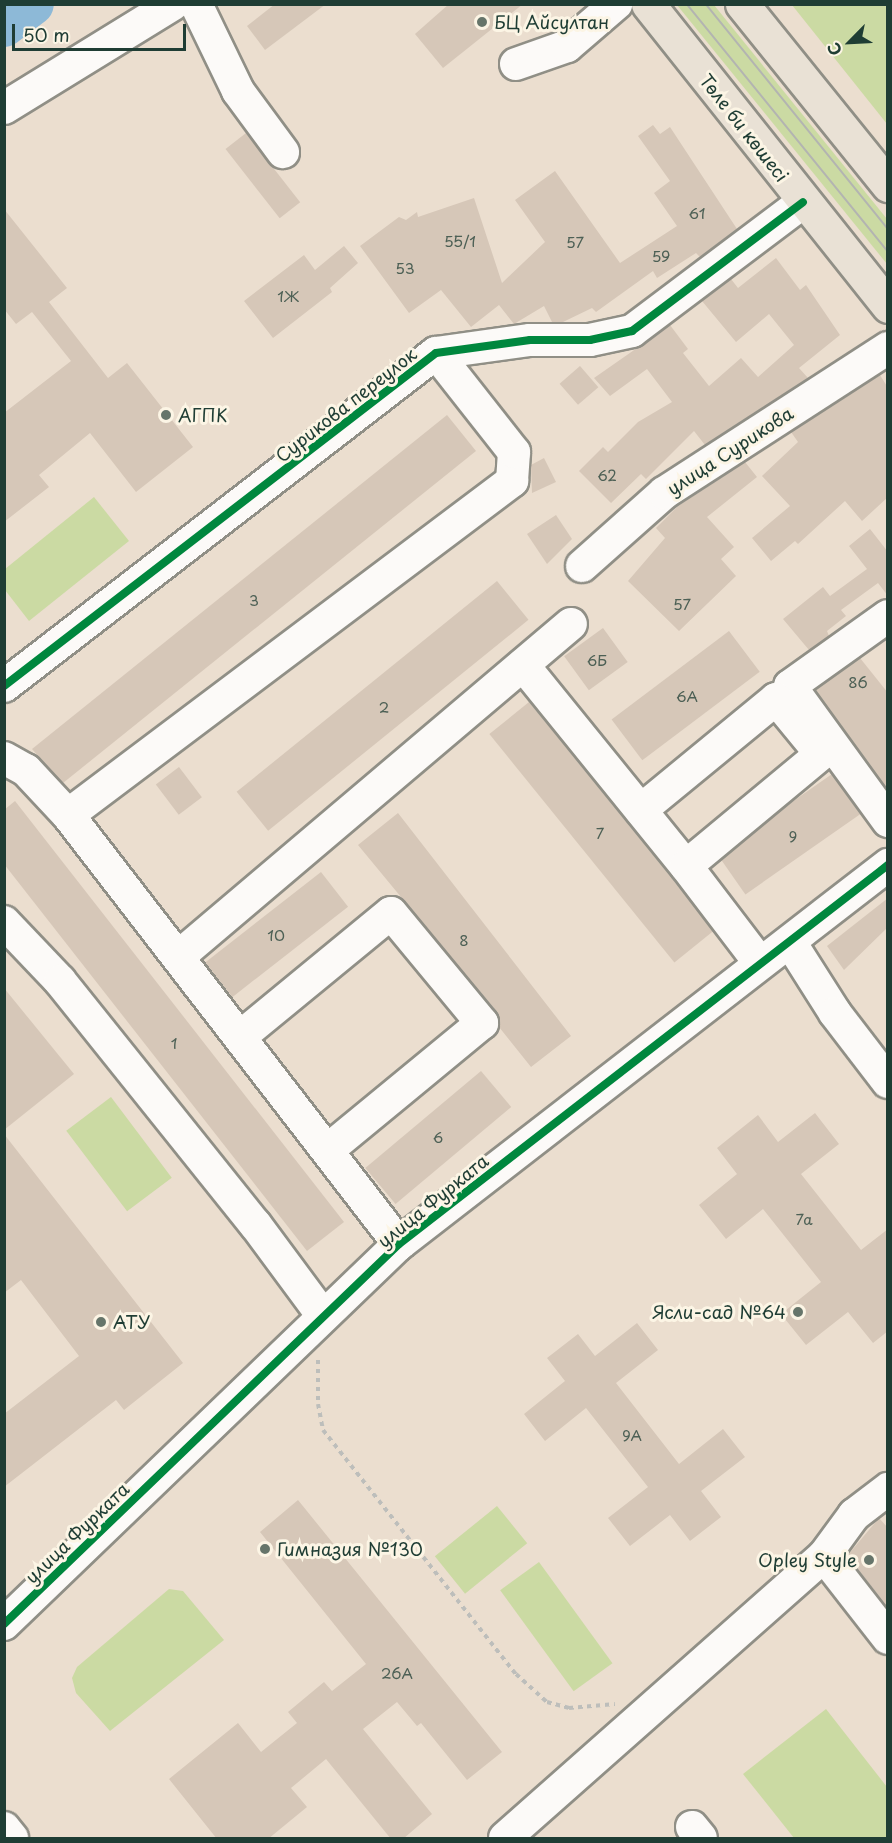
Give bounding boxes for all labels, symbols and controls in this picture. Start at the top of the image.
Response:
place label: БЦ Айсултан [494,11,610,33]
scale bar [15,12,189,50]
north arrow [820,12,880,72]
marker: БЦ Айсултан [475,15,489,29]
text: 50 m [23,21,70,48]
text: С [820,39,847,60]
street label: Төле би көшесі [695,69,793,187]
house number: 61 [689,204,705,222]
house number: 55/1 [444,232,476,250]
house number: 57 [566,233,584,251]
house number: 59 [652,247,670,265]
house number: 53 [395,259,415,277]
house number: 1Ж [277,287,299,305]
street label: Сурикова переулок [271,343,421,467]
street label: улица Сурикова [663,402,797,500]
place label: АГПК [178,404,227,426]
marker: АГПК [159,408,173,422]
house number: 62 [597,466,617,484]
house number: 3 [249,591,259,609]
house number: 57 [673,595,691,613]
house number: 6Б [587,651,607,669]
house number: 86 [848,673,868,691]
house number: 6А [676,687,698,705]
house number: 2 [379,698,389,716]
house number: 7 [596,824,604,842]
house number: 9 [789,827,797,845]
house number: 10 [267,926,285,944]
house number: 8 [459,931,469,949]
house number: 1 [171,1034,177,1052]
house number: 6 [433,1128,443,1146]
street label: улица Фурката [373,1150,493,1252]
house number: 7а [795,1210,813,1228]
place label: Ясли-сад №64 [652,1301,786,1323]
marker: Ясли-сад №64 [791,1305,805,1319]
place label: АТУ [113,1311,150,1333]
marker: АТУ [94,1315,108,1329]
house number: 9А [622,1426,642,1444]
street label: улица Фурката [20,1478,134,1588]
place label: Гимназия №130 [277,1538,423,1560]
marker: Гимназия №130 [258,1542,272,1556]
place label: Opley Style [757,1549,857,1571]
marker: Opley Style [862,1553,876,1567]
house number: 26А [381,1664,413,1682]

